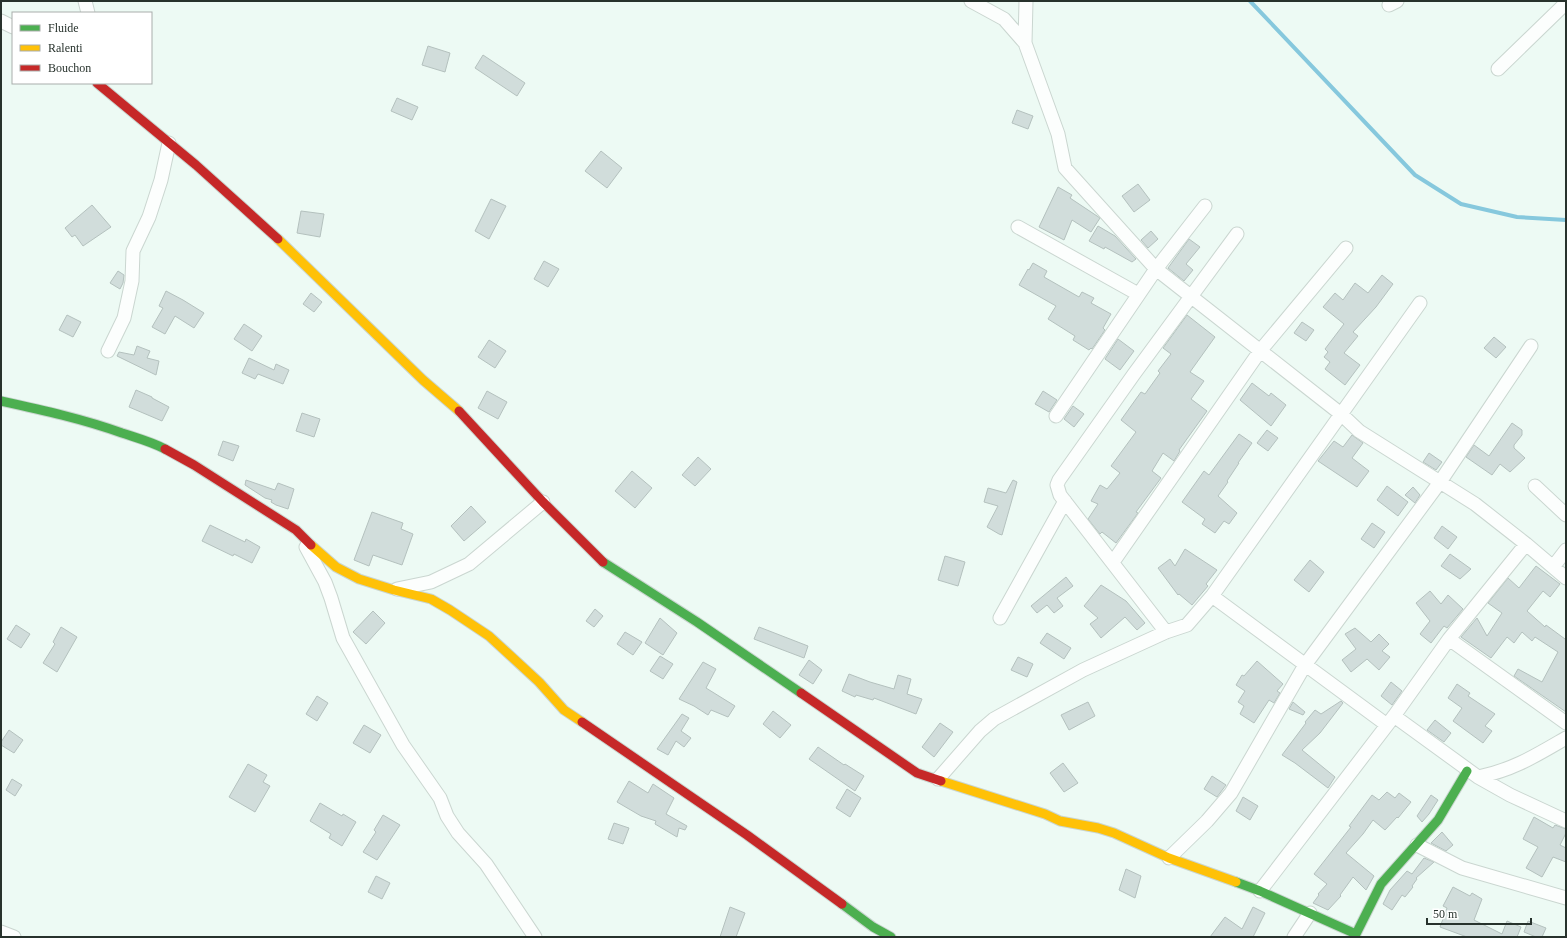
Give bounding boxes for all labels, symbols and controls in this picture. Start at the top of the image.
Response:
legend [12,12,152,84]
text: Fluide [48,21,79,35]
text: Ralenti [48,41,83,55]
text: Bouchon [48,61,91,75]
scale bar [1427,900,1531,926]
text: 50 m [1433,907,1458,921]

